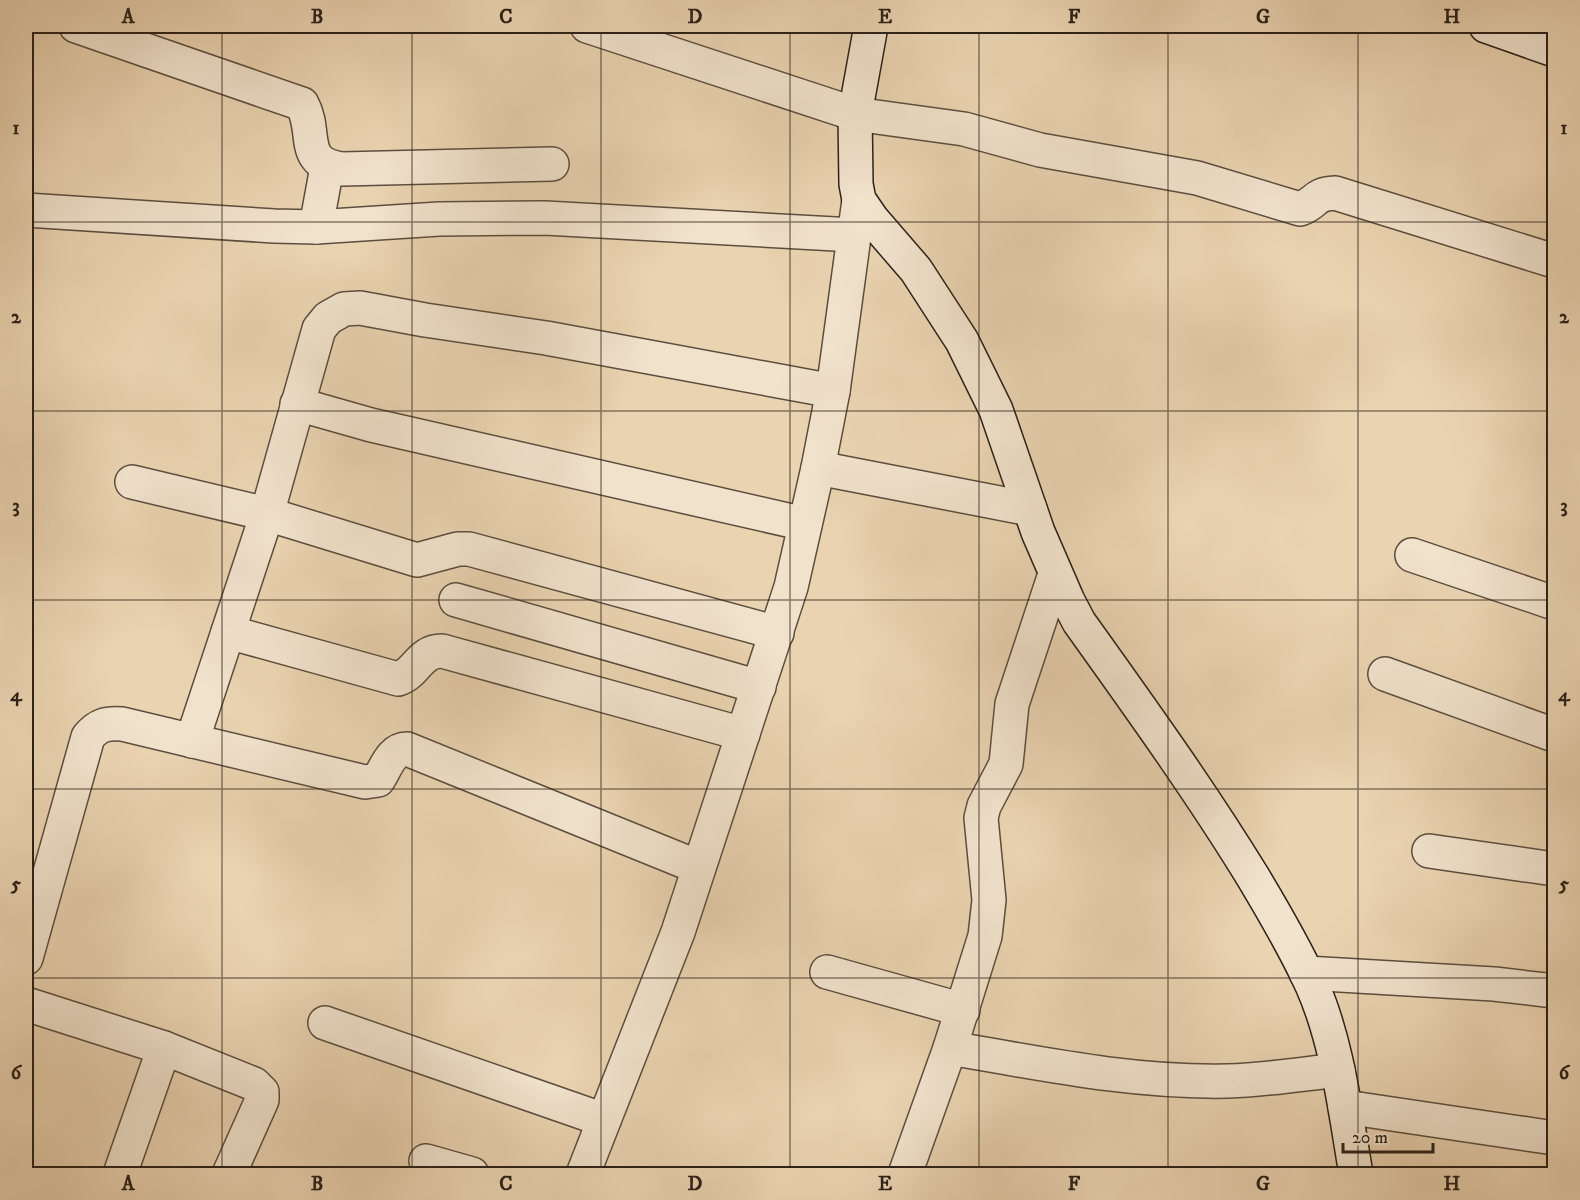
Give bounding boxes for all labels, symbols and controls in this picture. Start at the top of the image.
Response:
text: A [121,5,136,30]
text: B [311,5,323,30]
text: C [499,5,513,30]
text: D [688,5,703,30]
text: E [878,5,892,30]
text: F [1068,5,1081,30]
text: G [1256,5,1270,30]
text: H [1444,5,1461,30]
text: 1 [12,116,20,141]
text: 1 [1560,116,1568,141]
text: 2 [11,305,22,330]
text: 2 [1559,305,1570,330]
text: 3 [12,494,20,519]
text: 3 [1560,494,1568,519]
text: 4 [10,683,23,708]
text: 4 [1558,683,1571,708]
text: 5 [10,872,21,897]
text: 5 [1558,872,1569,897]
text: 6 [11,1061,23,1086]
text: 6 [1559,1061,1571,1086]
scale bar [1343,1116,1433,1154]
text: 20 m [1352,1127,1388,1149]
text: A [121,1172,136,1197]
text: B [311,1172,323,1197]
text: C [499,1172,513,1197]
text: D [688,1172,703,1197]
text: E [878,1172,892,1197]
text: F [1068,1172,1081,1197]
text: G [1256,1172,1270,1197]
text: H [1444,1172,1461,1197]

